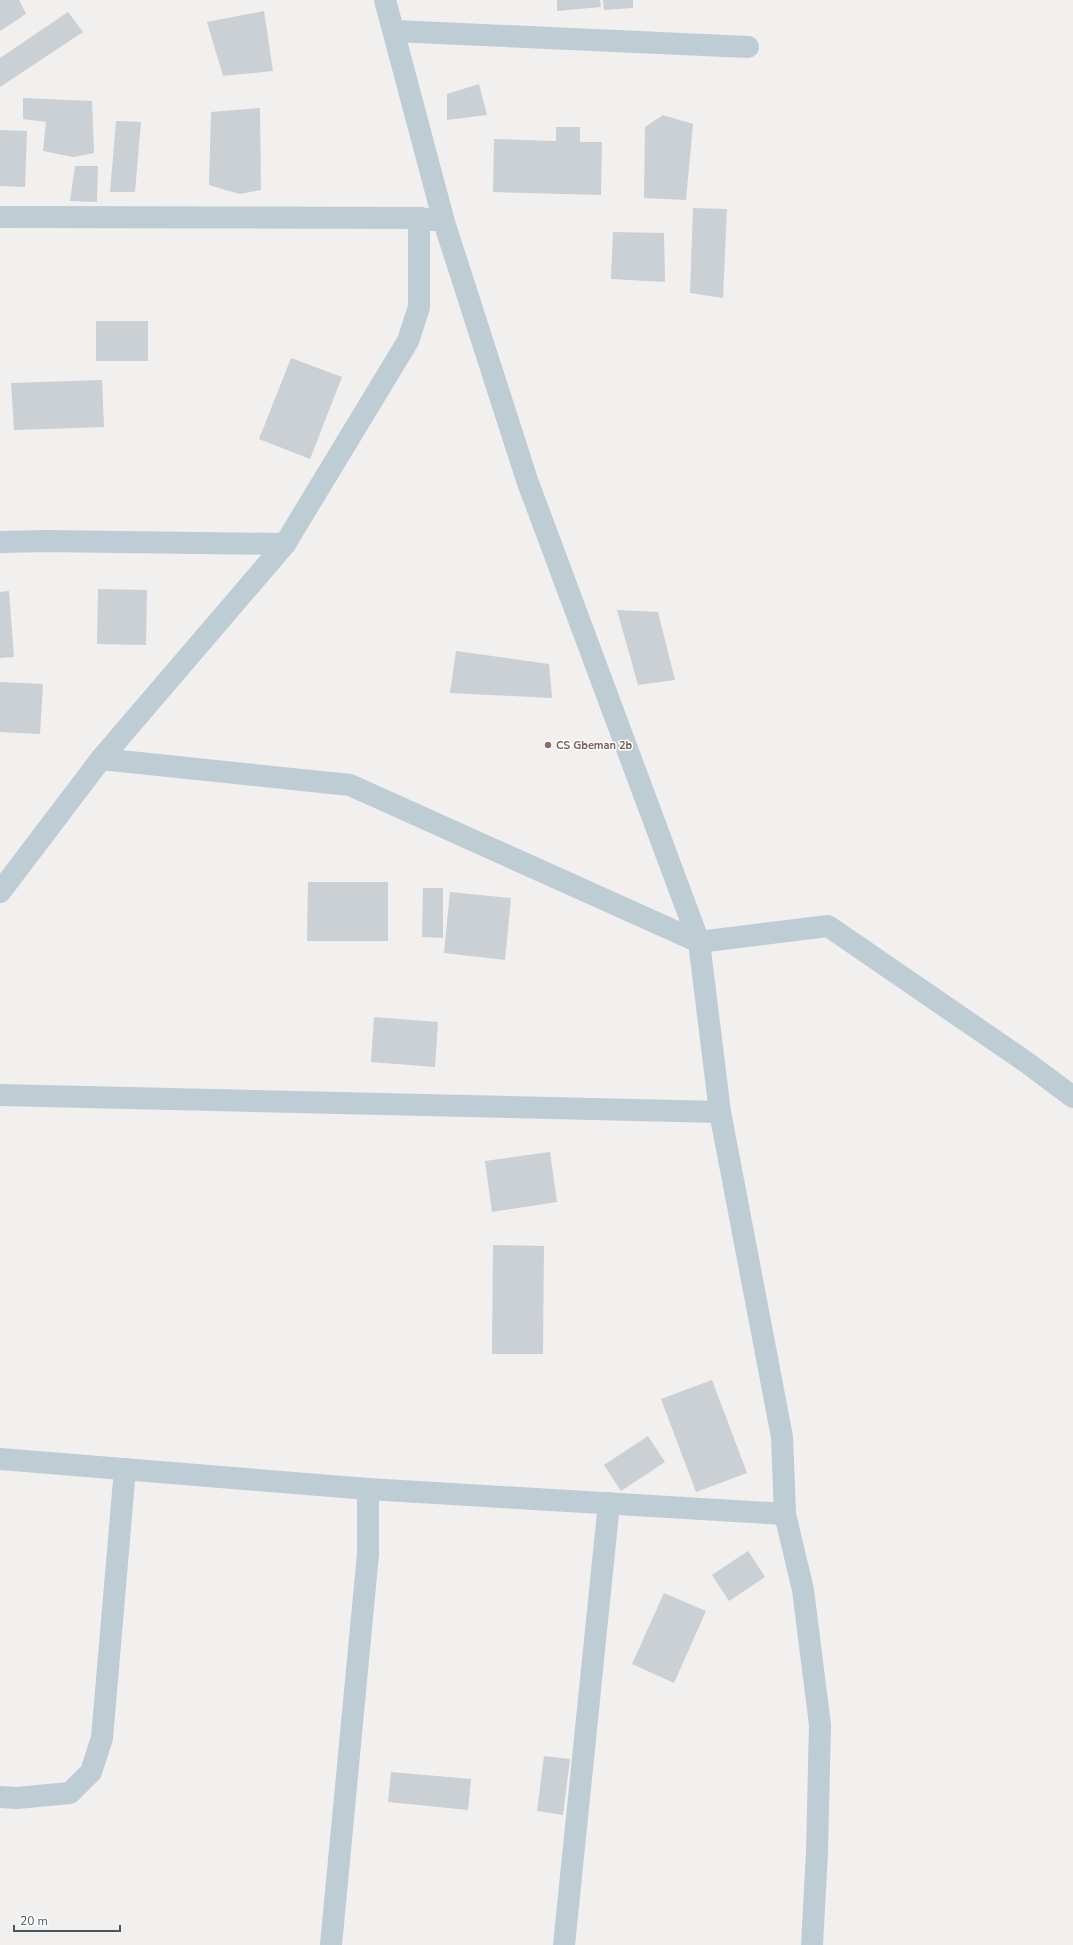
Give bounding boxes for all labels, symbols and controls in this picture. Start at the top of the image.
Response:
place label: CS Gbeman 2b [556,738,633,753]
marker: CS Gbeman 2b [543,740,553,750]
scale bar [14,1907,120,1933]
text: 20 m [20,1913,48,1929]

